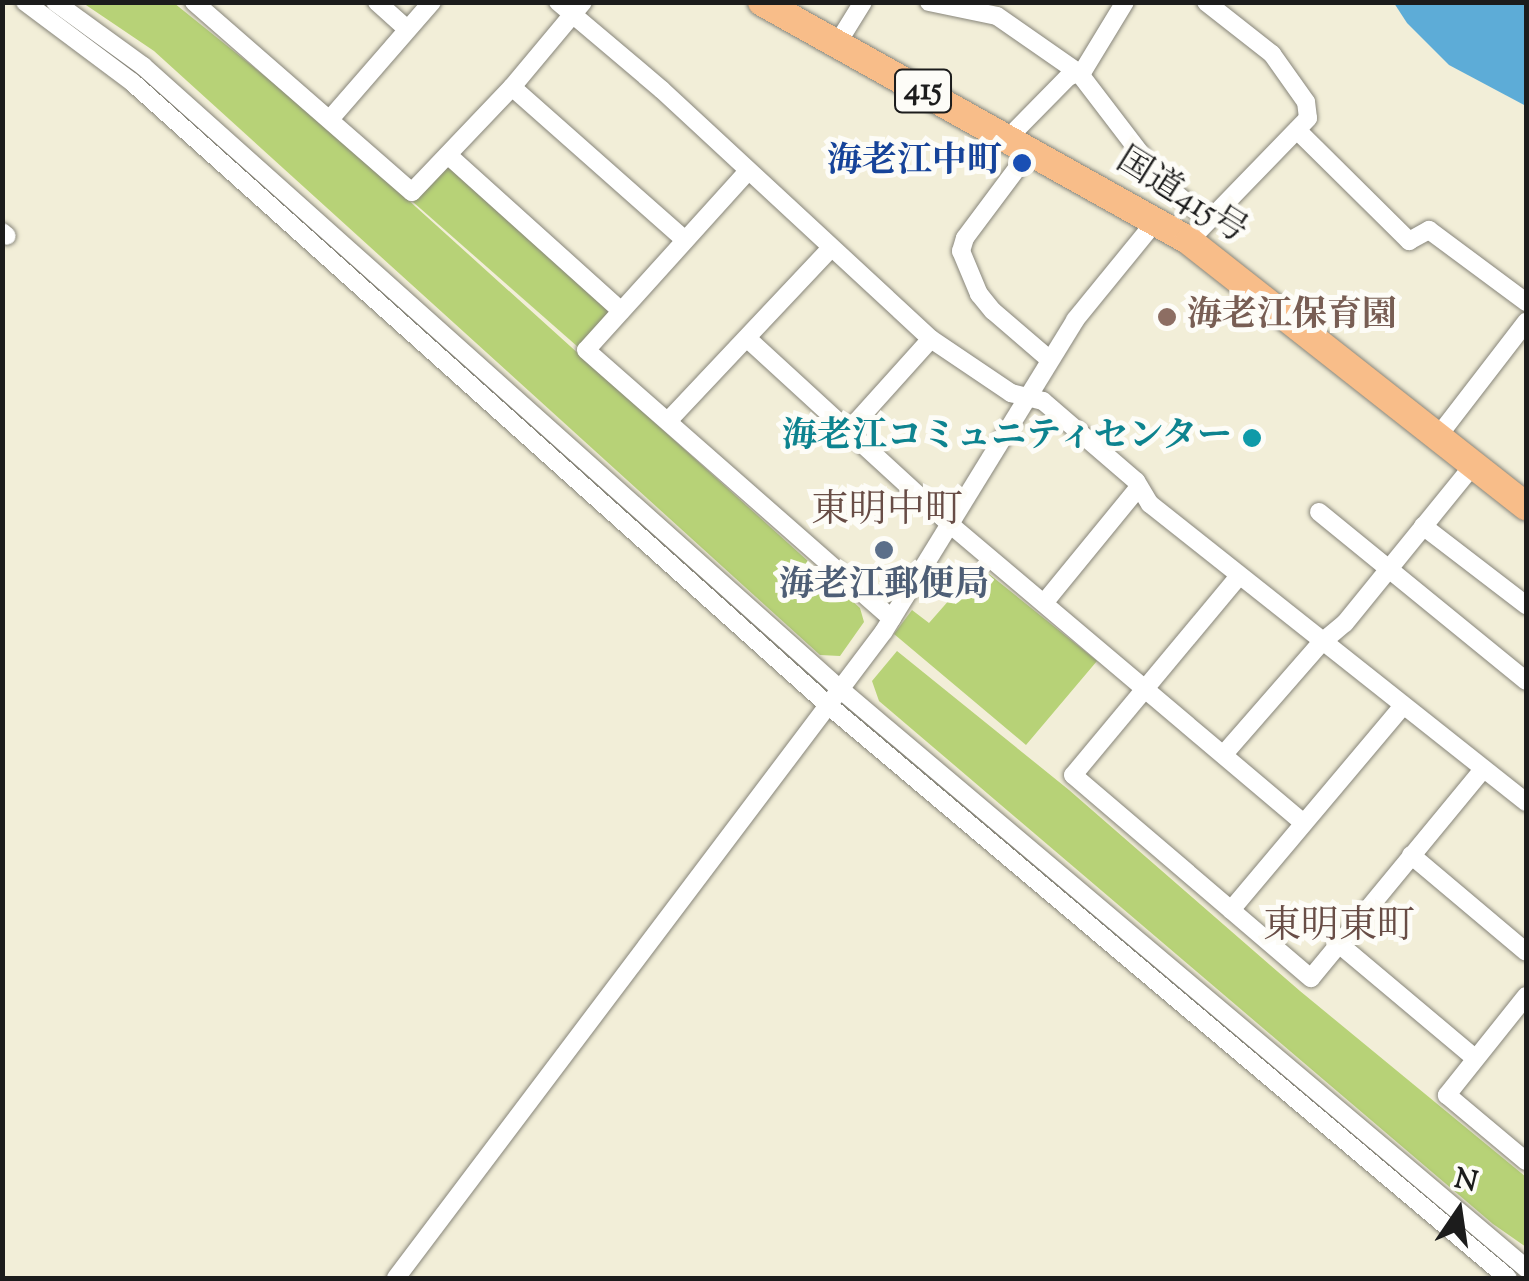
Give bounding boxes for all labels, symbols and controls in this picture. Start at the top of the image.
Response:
road number: 415 [893,64,953,118]
street label: 国道415号 [1108,140,1254,254]
place label: 海老江中町 [827,142,1002,184]
marker: 海老江中町 [1011,152,1033,174]
place label: 海老江保育園 [1187,296,1397,338]
marker: 海老江保育園 [1156,306,1178,328]
place label: 海老江コミュニティセンター [777,417,1232,459]
marker: 海老江コミュニティセンター [1241,427,1263,449]
district label: 東明中町 [811,490,963,536]
marker: 海老江郵便局 [873,539,895,561]
place label: 海老江郵便局 [779,566,989,608]
district label: 東明東町 [1263,906,1415,952]
text: N [1450,1160,1481,1204]
north arrow [1409,1161,1509,1261]

